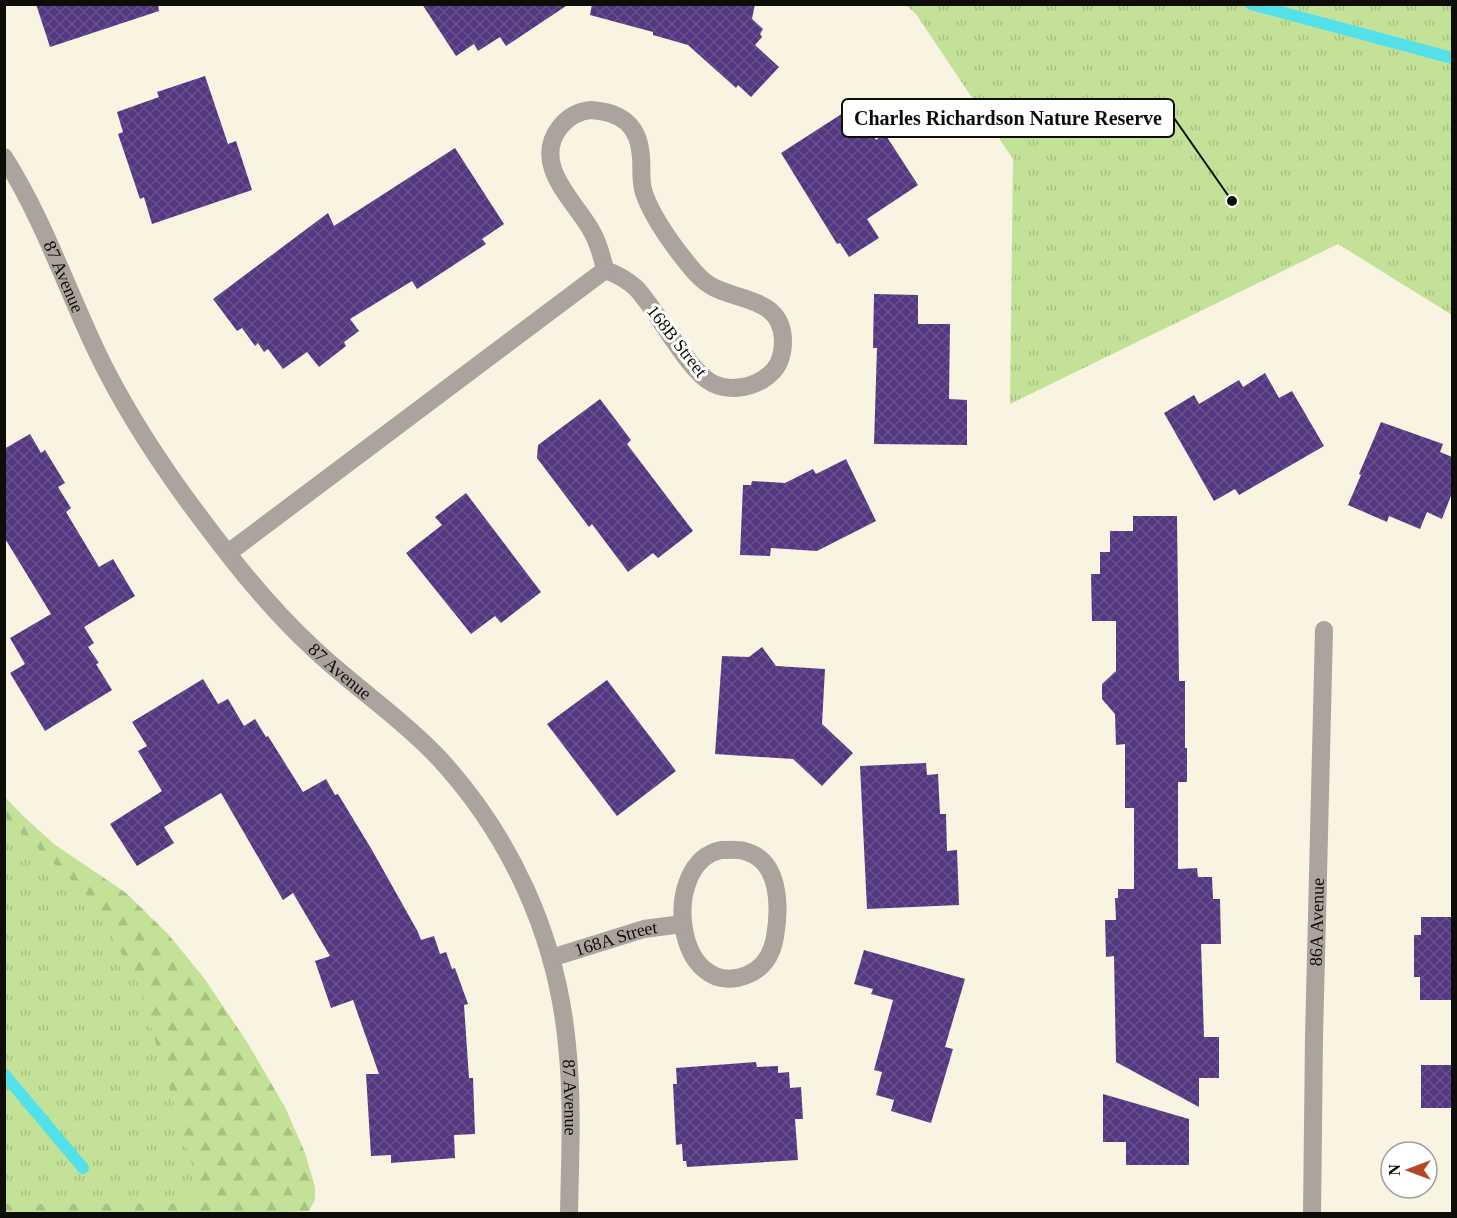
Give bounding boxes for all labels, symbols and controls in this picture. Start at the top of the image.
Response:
callout: Charles Richardson Nature Reserve [842,99,1174,137]
text: Charles Richardson Nature Reserve [854,107,1162,129]
street label: 87 Avenue [39,238,88,316]
street label: 168B Street [643,301,711,381]
street label: 87 Avenue [304,639,375,704]
street label: 86A Avenue [1306,878,1328,966]
street label: 168A Street [572,917,659,960]
street label: 87 Avenue [558,1059,581,1136]
north arrow [1379,1140,1439,1200]
text: N [1386,1164,1403,1176]

